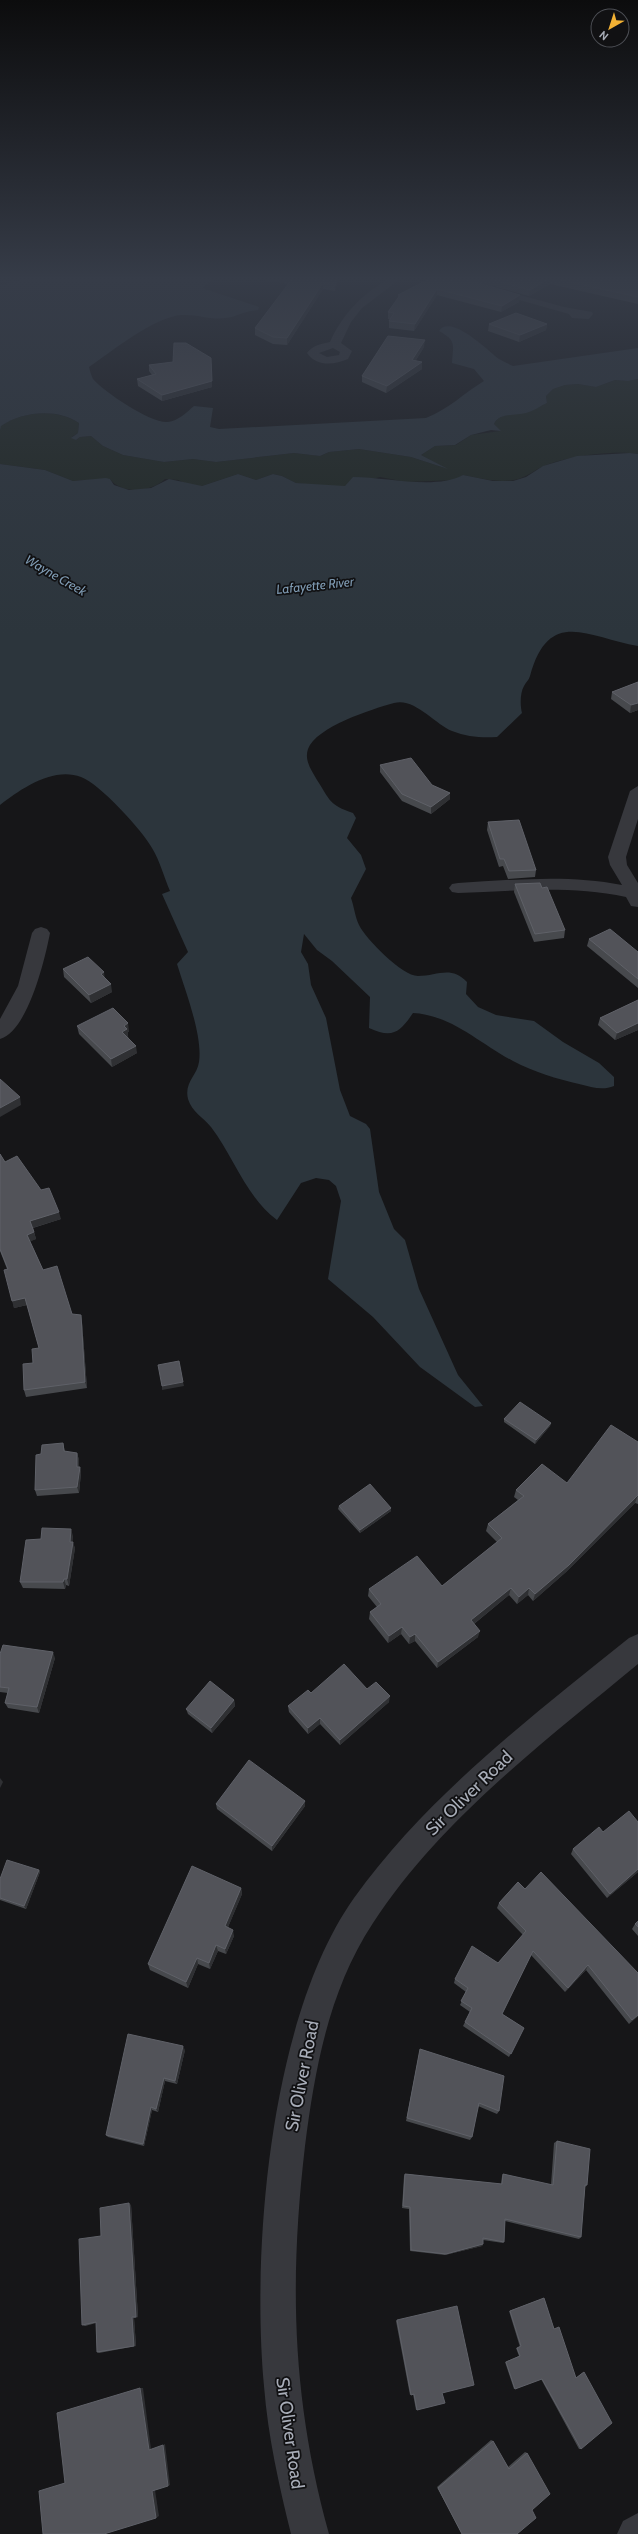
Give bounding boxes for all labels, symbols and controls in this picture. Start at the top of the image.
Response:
north arrow [590,8,630,48]
text: N [596,28,611,44]
water label: Wayne Creek [23,551,90,599]
water label: Lafayette River [275,573,356,597]
street label: Sir Oliver Road [421,1746,517,1840]
street label: Sir Oliver Road [280,2019,324,2133]
street label: Sir Oliver Road [271,2376,309,2490]

